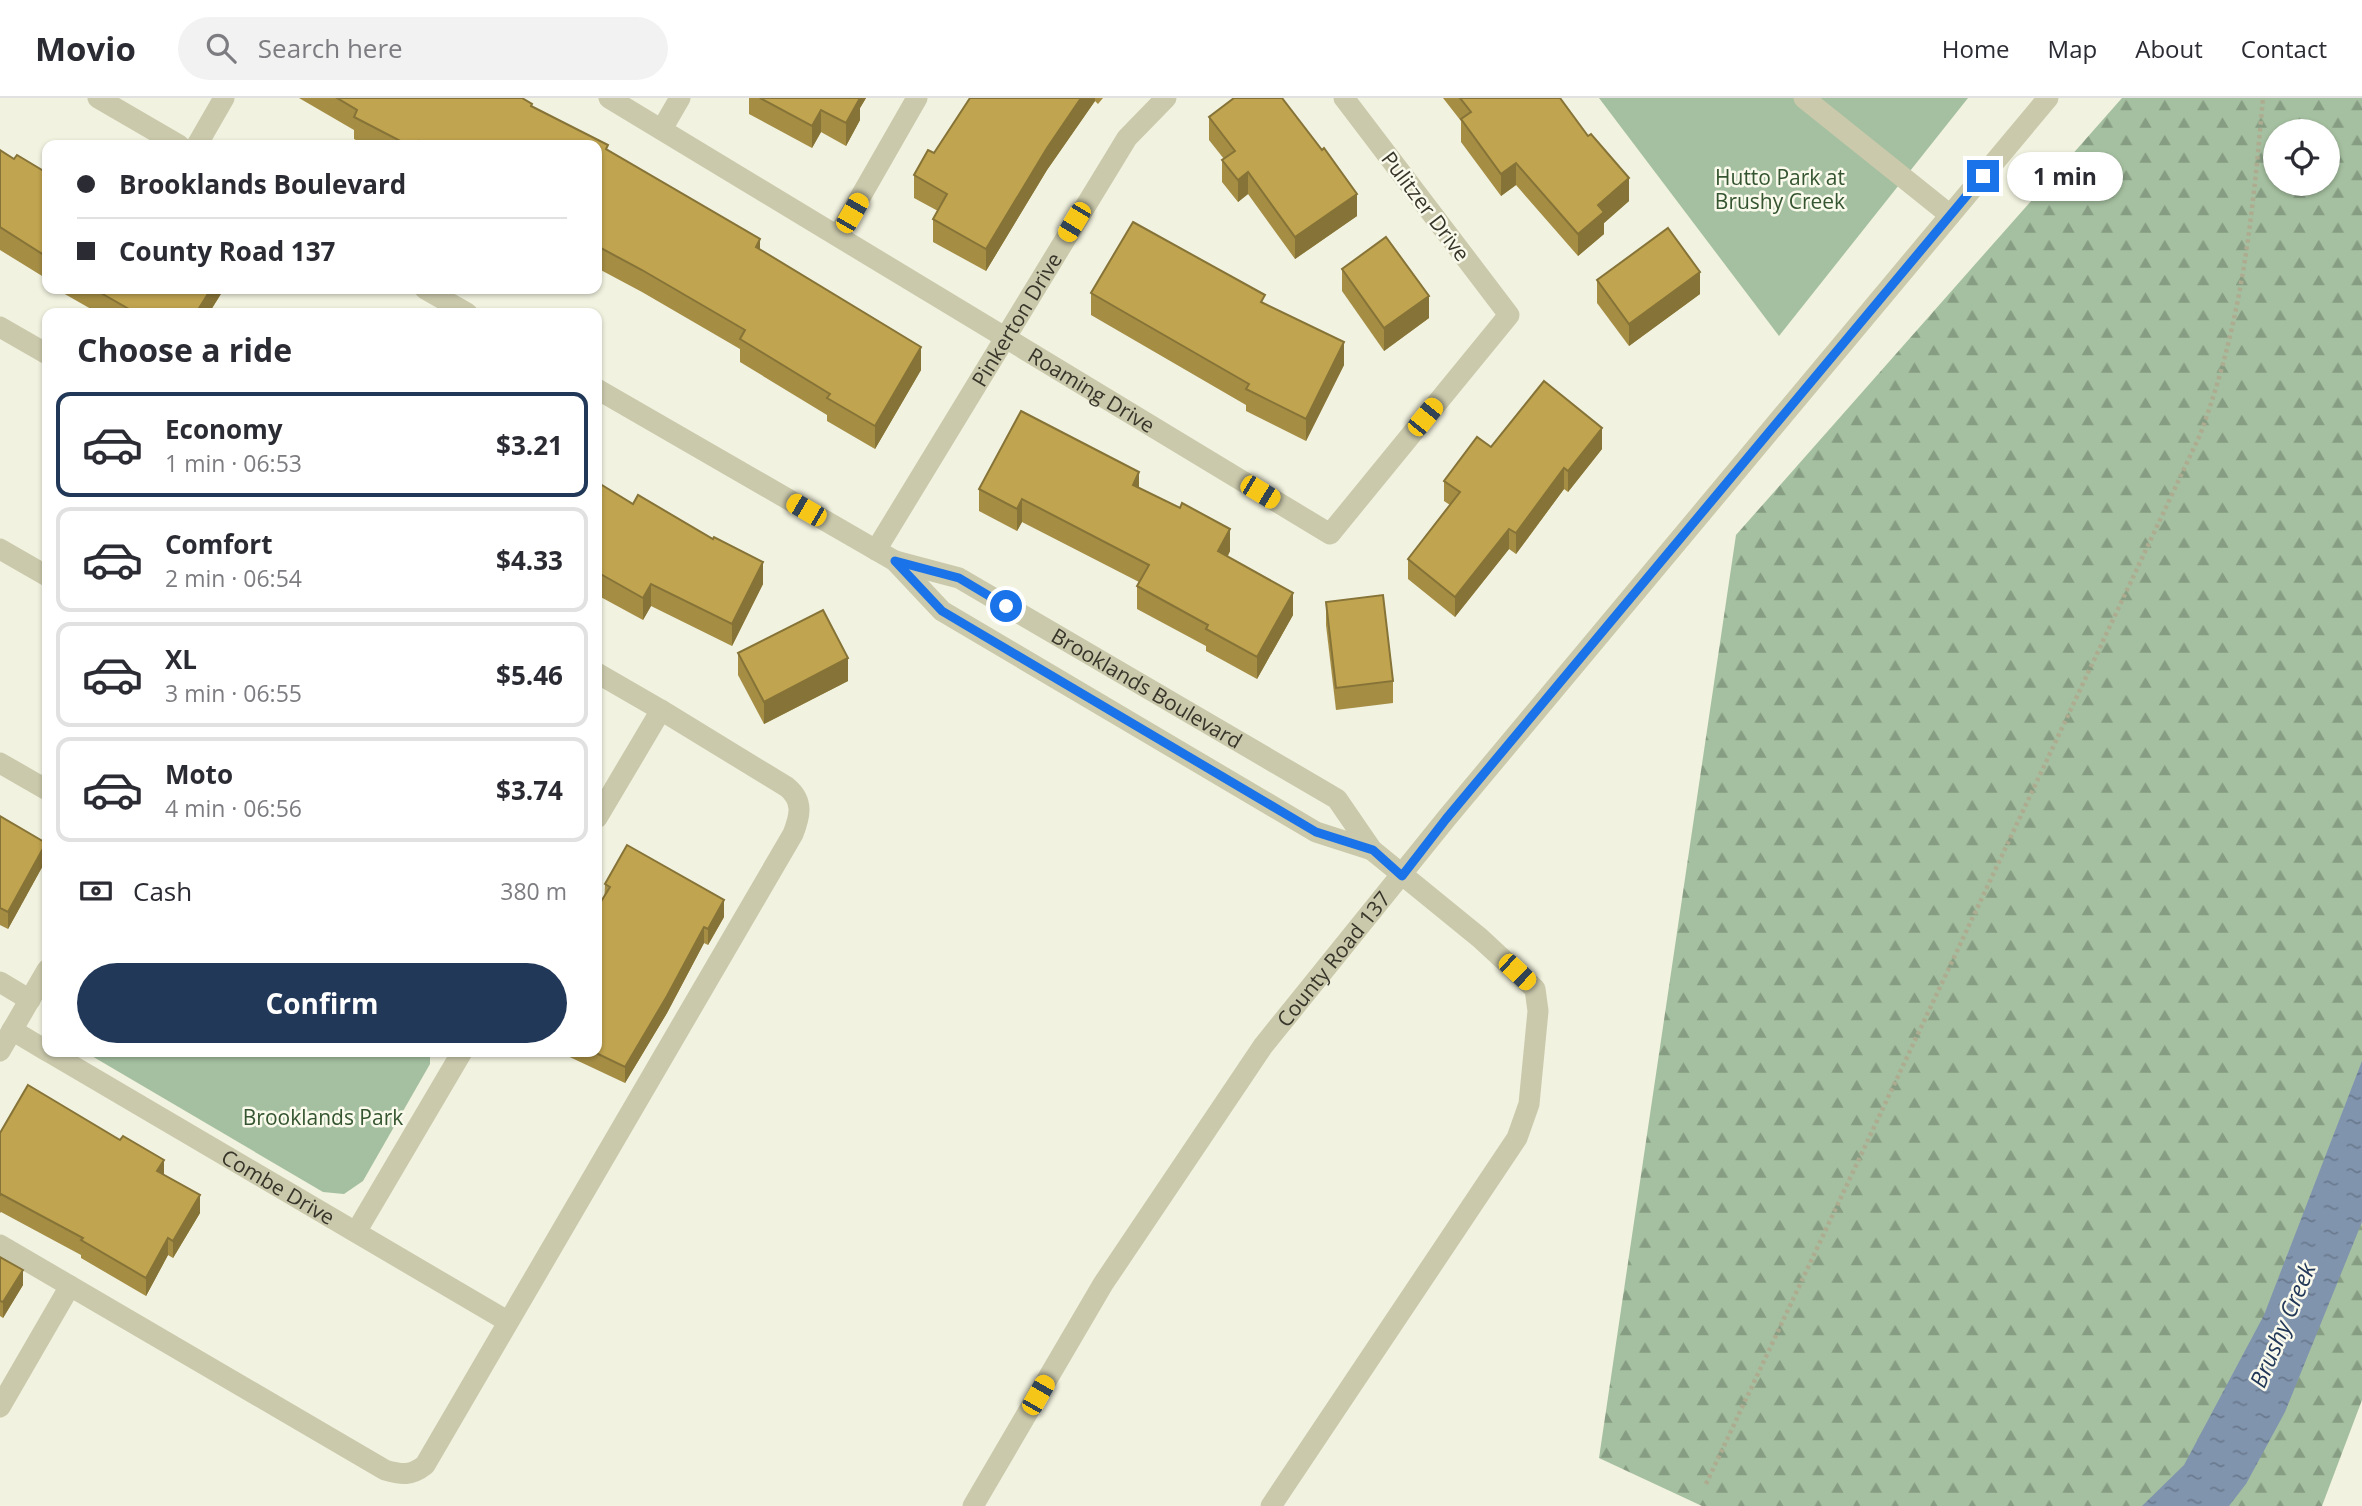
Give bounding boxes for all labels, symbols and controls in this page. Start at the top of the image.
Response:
search box [178,17,668,80]
text: Movio [35,26,136,71]
icon: search [202,29,240,67]
text: Search here [258,30,403,66]
text: Home [1942,32,2010,65]
text: Map [2048,32,2097,65]
text: About [2135,32,2203,65]
text: Contact [2241,32,2327,65]
map controls [2263,119,2340,196]
button: locate [2263,119,2340,196]
street label: Pulitzer Drive [1375,145,1477,267]
callout: 1 min [2008,152,2123,200]
route end [1967,160,1999,192]
text: 1 min [2033,160,2097,192]
park label: Hutto Park at Brushy Creek [1715,163,1845,215]
text: Brooklands Boulevard [119,166,406,202]
car [833,190,872,236]
car [1055,199,1094,245]
text: County Road 137 [119,233,335,269]
street label: Pinkerton Drive [965,247,1068,392]
text: Choose a ride [77,328,292,371]
street label: Roaming Drive [1023,341,1160,439]
car [1404,394,1447,440]
text: Economy [165,411,283,447]
icon: car [81,413,144,476]
text: $3.21 [496,427,563,463]
text: 1 min · 06:53 [165,447,302,479]
car [1237,472,1284,512]
car [783,490,830,530]
text: Comfort [165,526,272,562]
icon: car [81,528,144,591]
text: $4.33 [496,542,563,578]
text: 2 min · 06:54 [165,562,302,594]
route start [990,590,1022,622]
street label: Brooklands Boulevard [1046,621,1248,755]
text: XL [165,641,197,677]
icon: car [81,643,144,706]
text: $5.46 [496,657,563,693]
text: 3 min · 06:55 [165,677,302,709]
text: Moto [165,756,233,792]
icon: car [81,758,144,821]
text: $3.74 [496,772,563,808]
text: 4 min · 06:56 [165,792,302,824]
icon: cash [77,872,115,910]
text: Cash [133,873,192,909]
text: 380 m [500,875,567,907]
street label: County Road 137 [1270,885,1397,1033]
car [1495,950,1540,994]
button: Confirm [77,963,567,1043]
park label: Brooklands Park [243,1103,403,1131]
street label: Combe Drive [217,1143,340,1231]
water label: Brushy Creek [2241,1257,2323,1392]
car [1019,1372,1058,1418]

